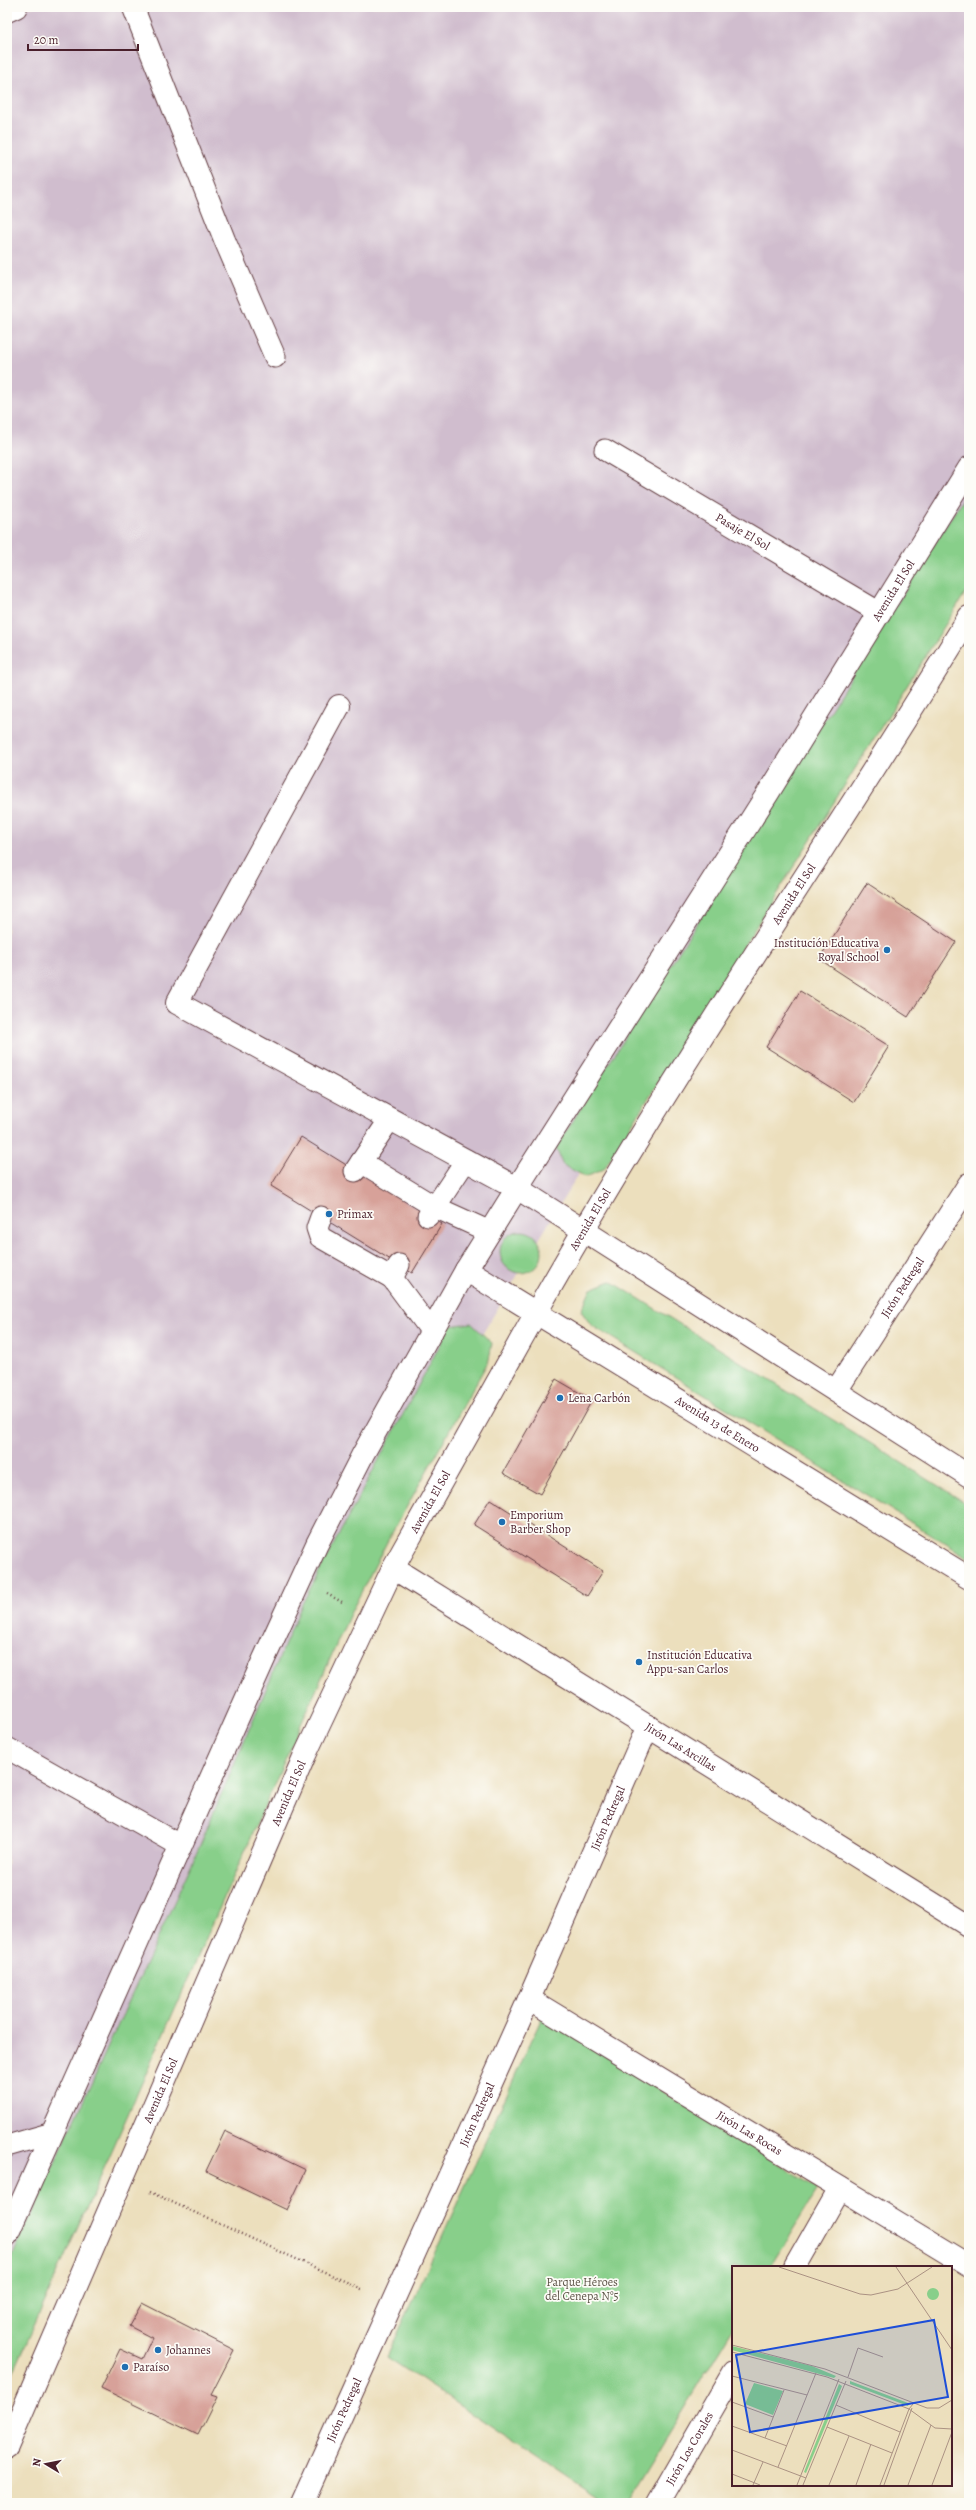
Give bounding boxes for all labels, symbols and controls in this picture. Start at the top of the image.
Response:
scale bar [28,26,138,52]
text: 20 m [34,32,58,48]
street label: Pasaje El Sol [712,509,773,554]
street label: Avenida El Sol [868,557,918,625]
street label: Avenida El Sol [768,861,819,928]
place label: Institución Educativa Royal School [774,935,879,965]
marker: Institución Educativa Royal School [882,945,892,955]
street label: Avenida El Sol [565,1186,615,1254]
place label: Primax [337,1206,373,1222]
marker: Primax [324,1209,334,1219]
street label: Jirón Pedregal [877,1254,928,1321]
place label: Lena Carbón [568,1390,631,1406]
street label: Avenida 13 de Enero [671,1391,763,1456]
marker: Lena Carbón [555,1393,565,1403]
street label: Avenida El Sol [406,1468,454,1537]
place label: Emporium Barber Shop [510,1507,571,1537]
marker: Emporium Barber Shop [497,1517,507,1527]
place label: Institución Educativa Appu-san Carlos [646,1647,753,1677]
marker: Institución Educativa Appu-san Carlos [634,1657,644,1667]
street label: Jirón Las Arcillas [642,1719,720,1775]
street label: Avenida El Sol [267,1758,310,1829]
street label: Jirón Pedregal [587,1784,629,1853]
street label: Avenida El Sol [139,2056,181,2126]
street label: Jirón Pedregal [456,2080,498,2149]
street label: Jirón Las Rocas [714,2107,785,2159]
inset map [732,2266,952,2486]
park label: Parque Héroes del Cenepa N°5 [545,2274,619,2304]
place label: Johannes [166,2342,211,2358]
marker: Johannes [153,2345,163,2355]
place label: Paraíso [133,2359,169,2375]
marker: Paraíso [120,2362,130,2372]
street label: Jirón Pedregal [323,2375,365,2445]
street label: Jirón Los Corales [662,2409,717,2488]
north arrow [26,2444,66,2484]
text: N [29,2457,45,2468]

